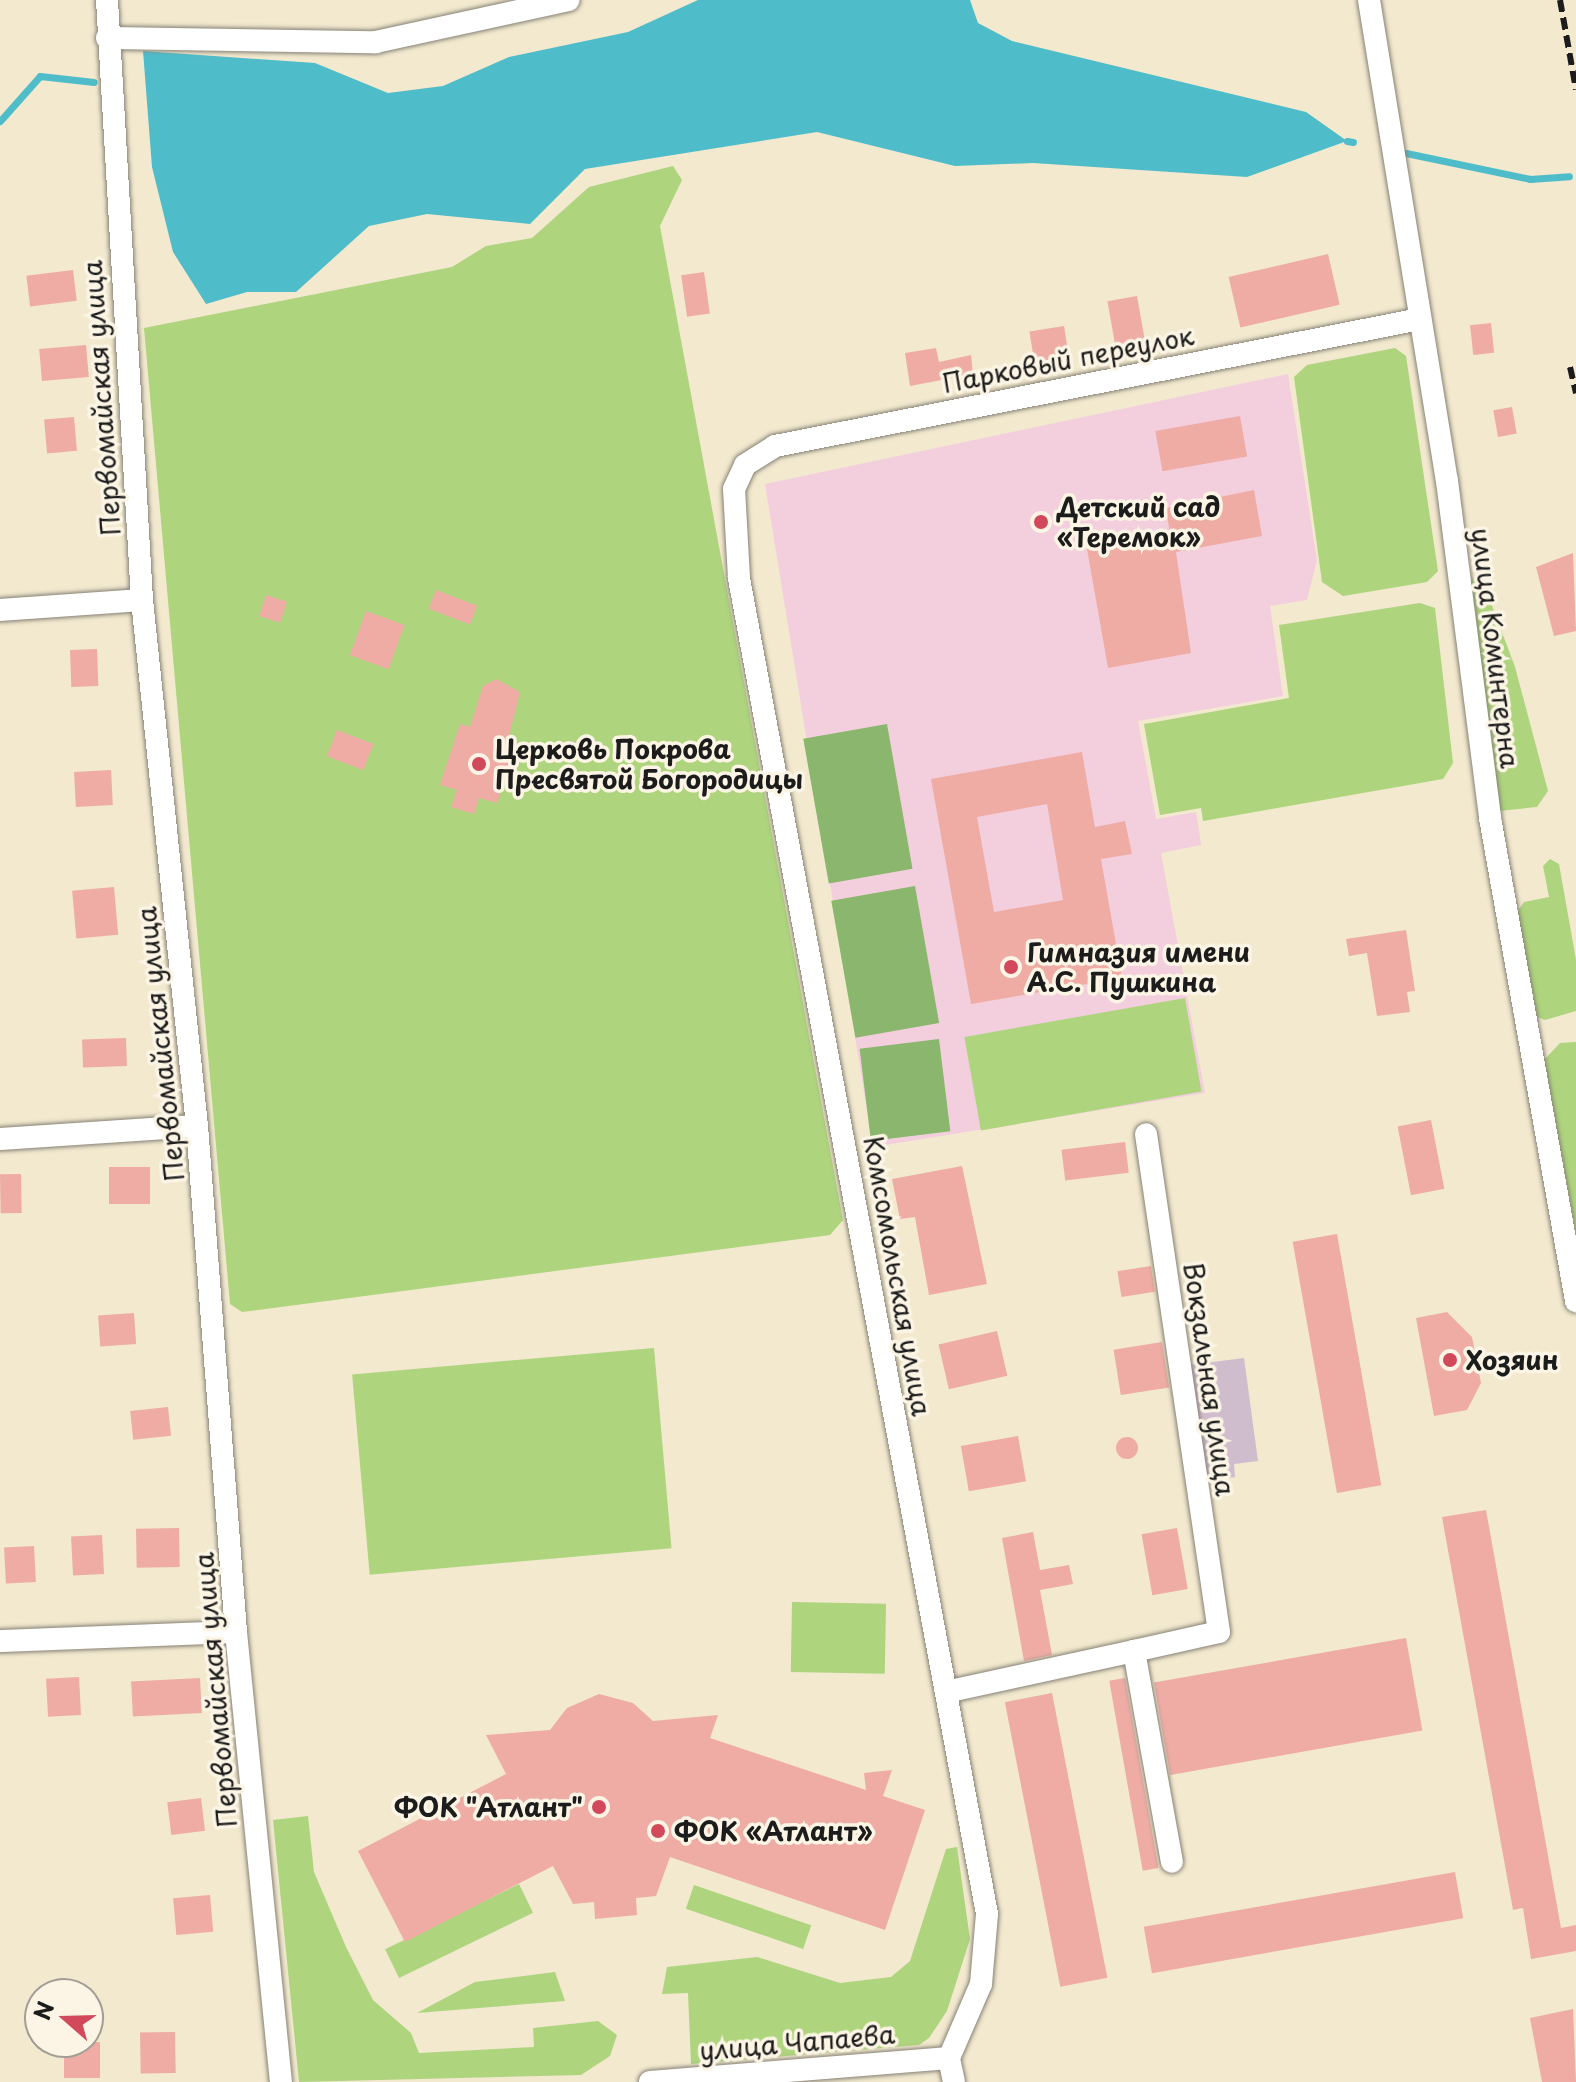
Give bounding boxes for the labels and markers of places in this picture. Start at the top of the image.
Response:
place label: Детский сад «Теремок» [1057,491,1222,552]
marker: Детский сад «Теремок» [1032,513,1050,531]
place label: Церковь Покрова Пресвятой Богородицы [495,733,804,794]
marker: Церковь Покрова Пресвятой Богородицы [470,755,488,773]
place label: Гимназия имени А.С. Пушкина [1027,936,1250,998]
marker: Гимназия имени А.С. Пушкина [1002,958,1020,976]
place label: Хозяин [1466,1344,1559,1376]
marker: Хозяин [1441,1351,1459,1369]
place label: ФОК "Атлант" [394,1791,583,1823]
marker: ФОК "Атлант" [590,1798,608,1816]
place label: ФОК «Атлант» [674,1815,872,1847]
marker: ФОК «Атлант» [649,1822,667,1840]

